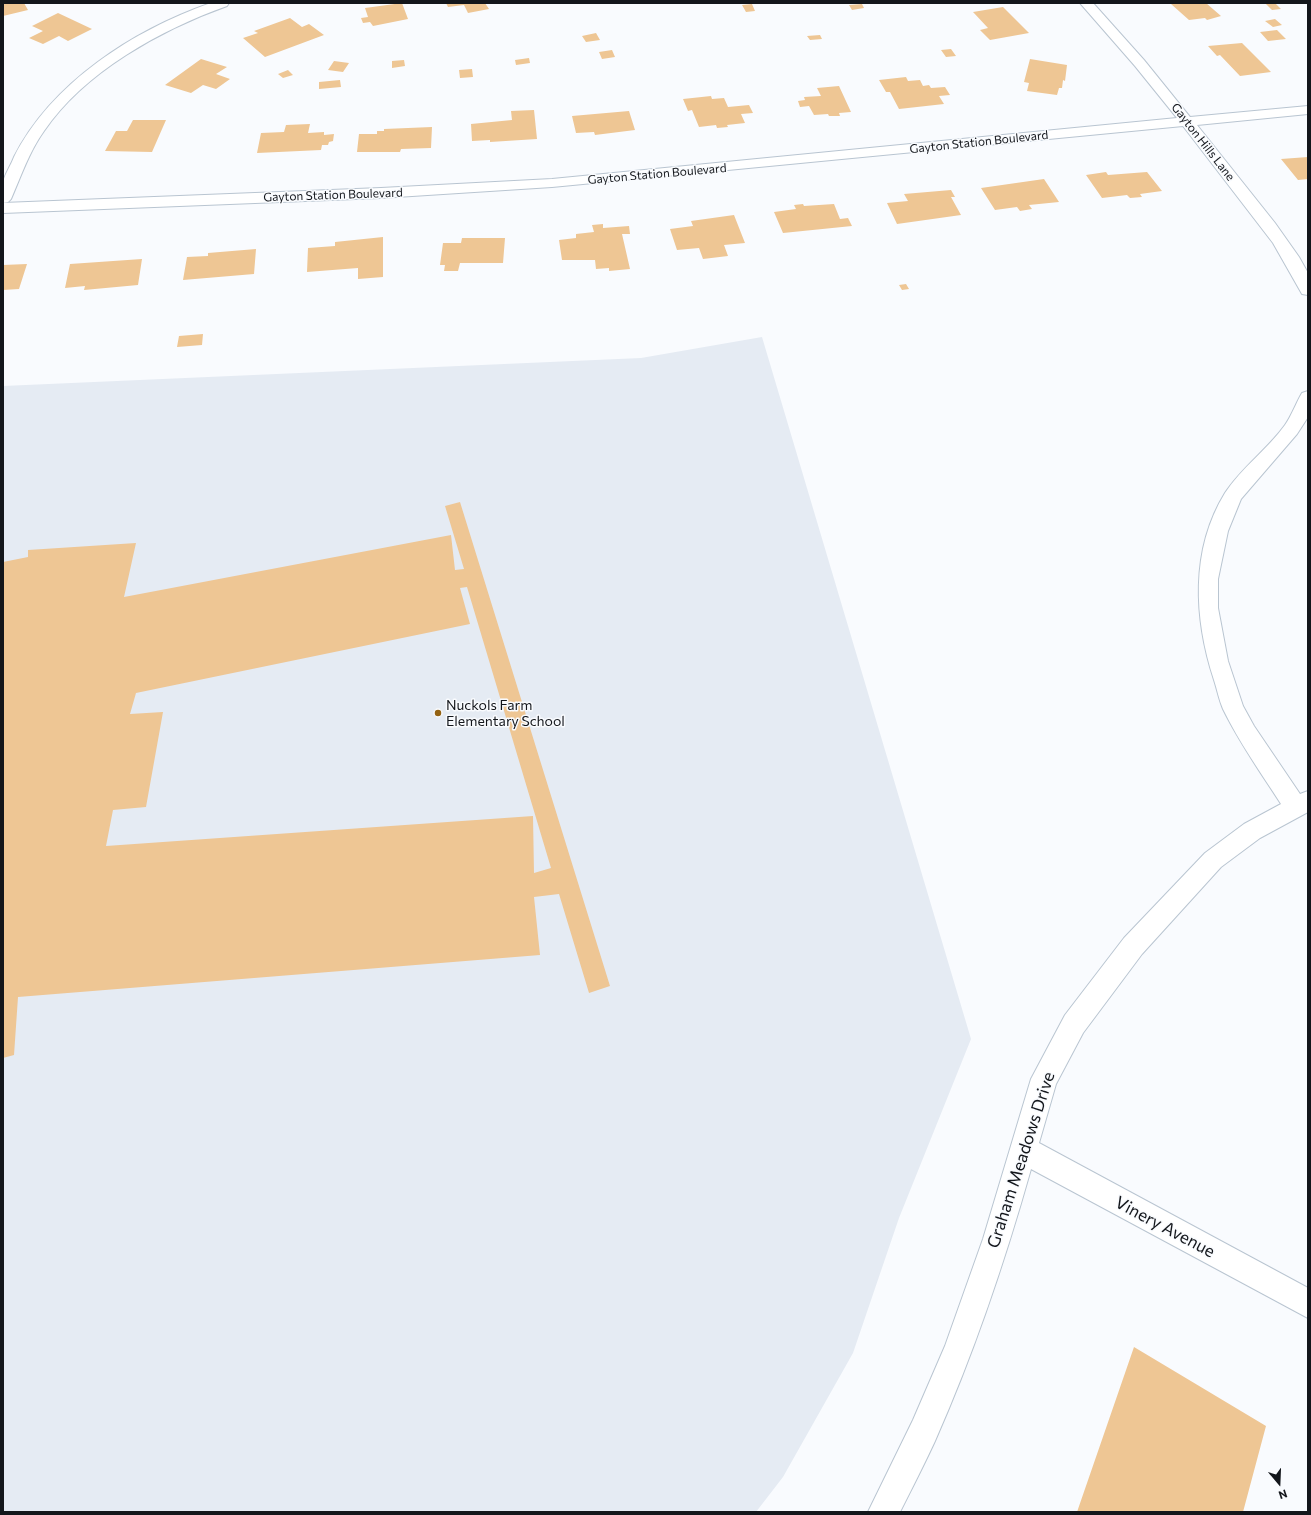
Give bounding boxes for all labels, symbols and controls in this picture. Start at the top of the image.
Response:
street label: Gayton Hills Lane [1168,100,1238,184]
street label: Gayton Station Boulevard [909,128,1049,156]
street label: Gayton Station Boulevard [587,161,727,187]
street label: Gayton Station Boulevard [263,185,403,205]
place label: Nuckols Farm Elementary School [446,697,565,730]
marker: Nuckols Farm Elementary School [433,708,443,718]
street label: Graham Meadows Drive [983,1069,1059,1251]
street label: Vinery Avenue [1112,1192,1218,1262]
north arrow [1259,1463,1299,1503]
text: N [1277,1487,1289,1502]

